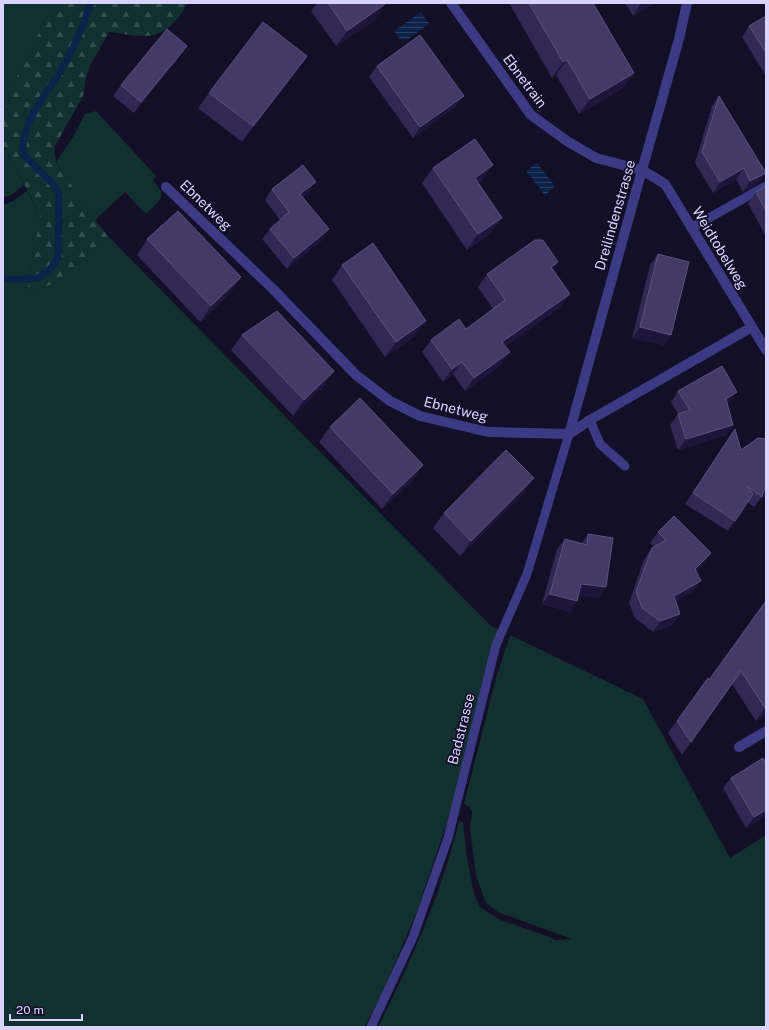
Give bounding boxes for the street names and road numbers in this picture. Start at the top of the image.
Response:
street label: Ebnetrain [500,51,550,111]
street label: Dreilindenstrasse [592,158,638,272]
street label: Ebnetweg [177,177,235,234]
street label: Weidtobelweg [689,204,751,292]
street label: Ebnetweg [422,393,490,425]
street label: Badstrasse [444,692,478,766]

